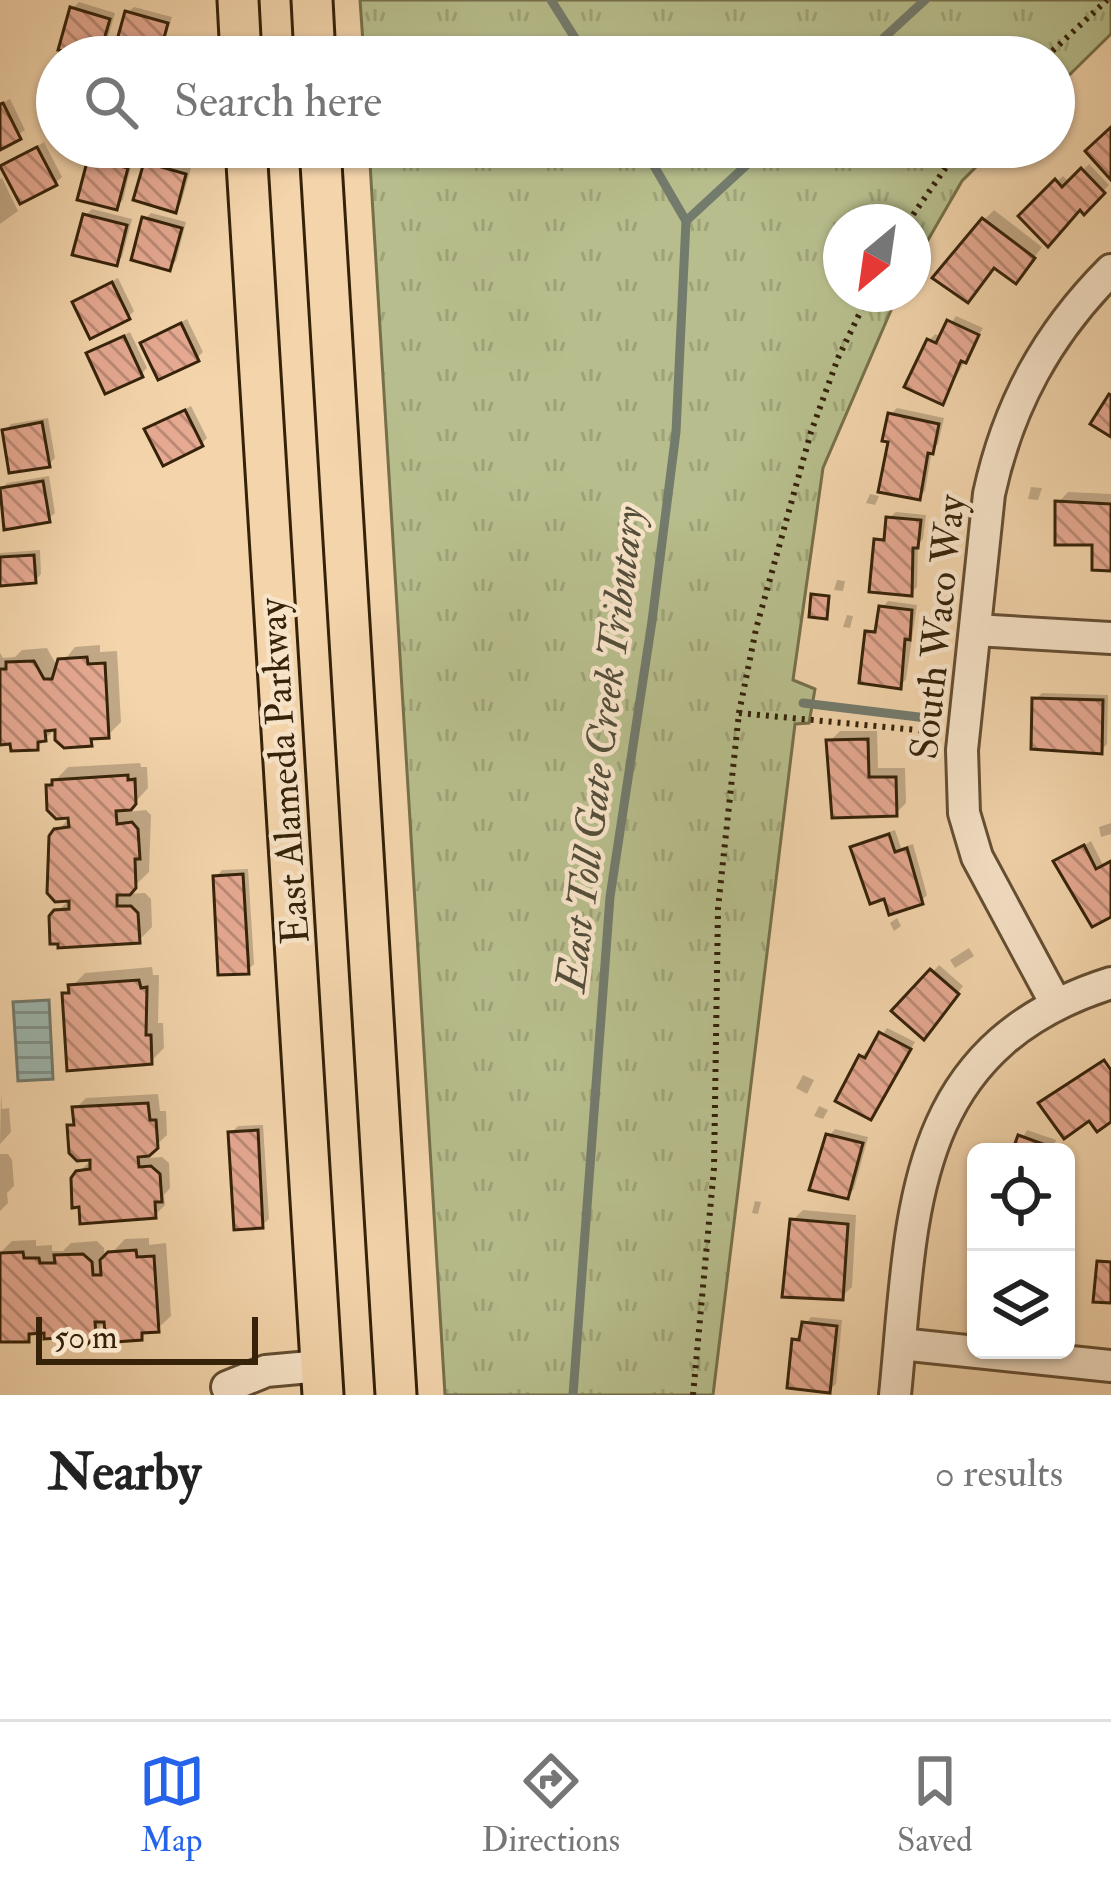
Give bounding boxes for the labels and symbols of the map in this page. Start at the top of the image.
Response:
north arrow [823,204,931,312]
street label: South Waco Way [900,491,976,762]
water label: East Toll Gate Creek Tributary [545,503,657,997]
street label: East Alameda Parkway [247,596,321,945]
scale bar [36,1311,258,1364]

